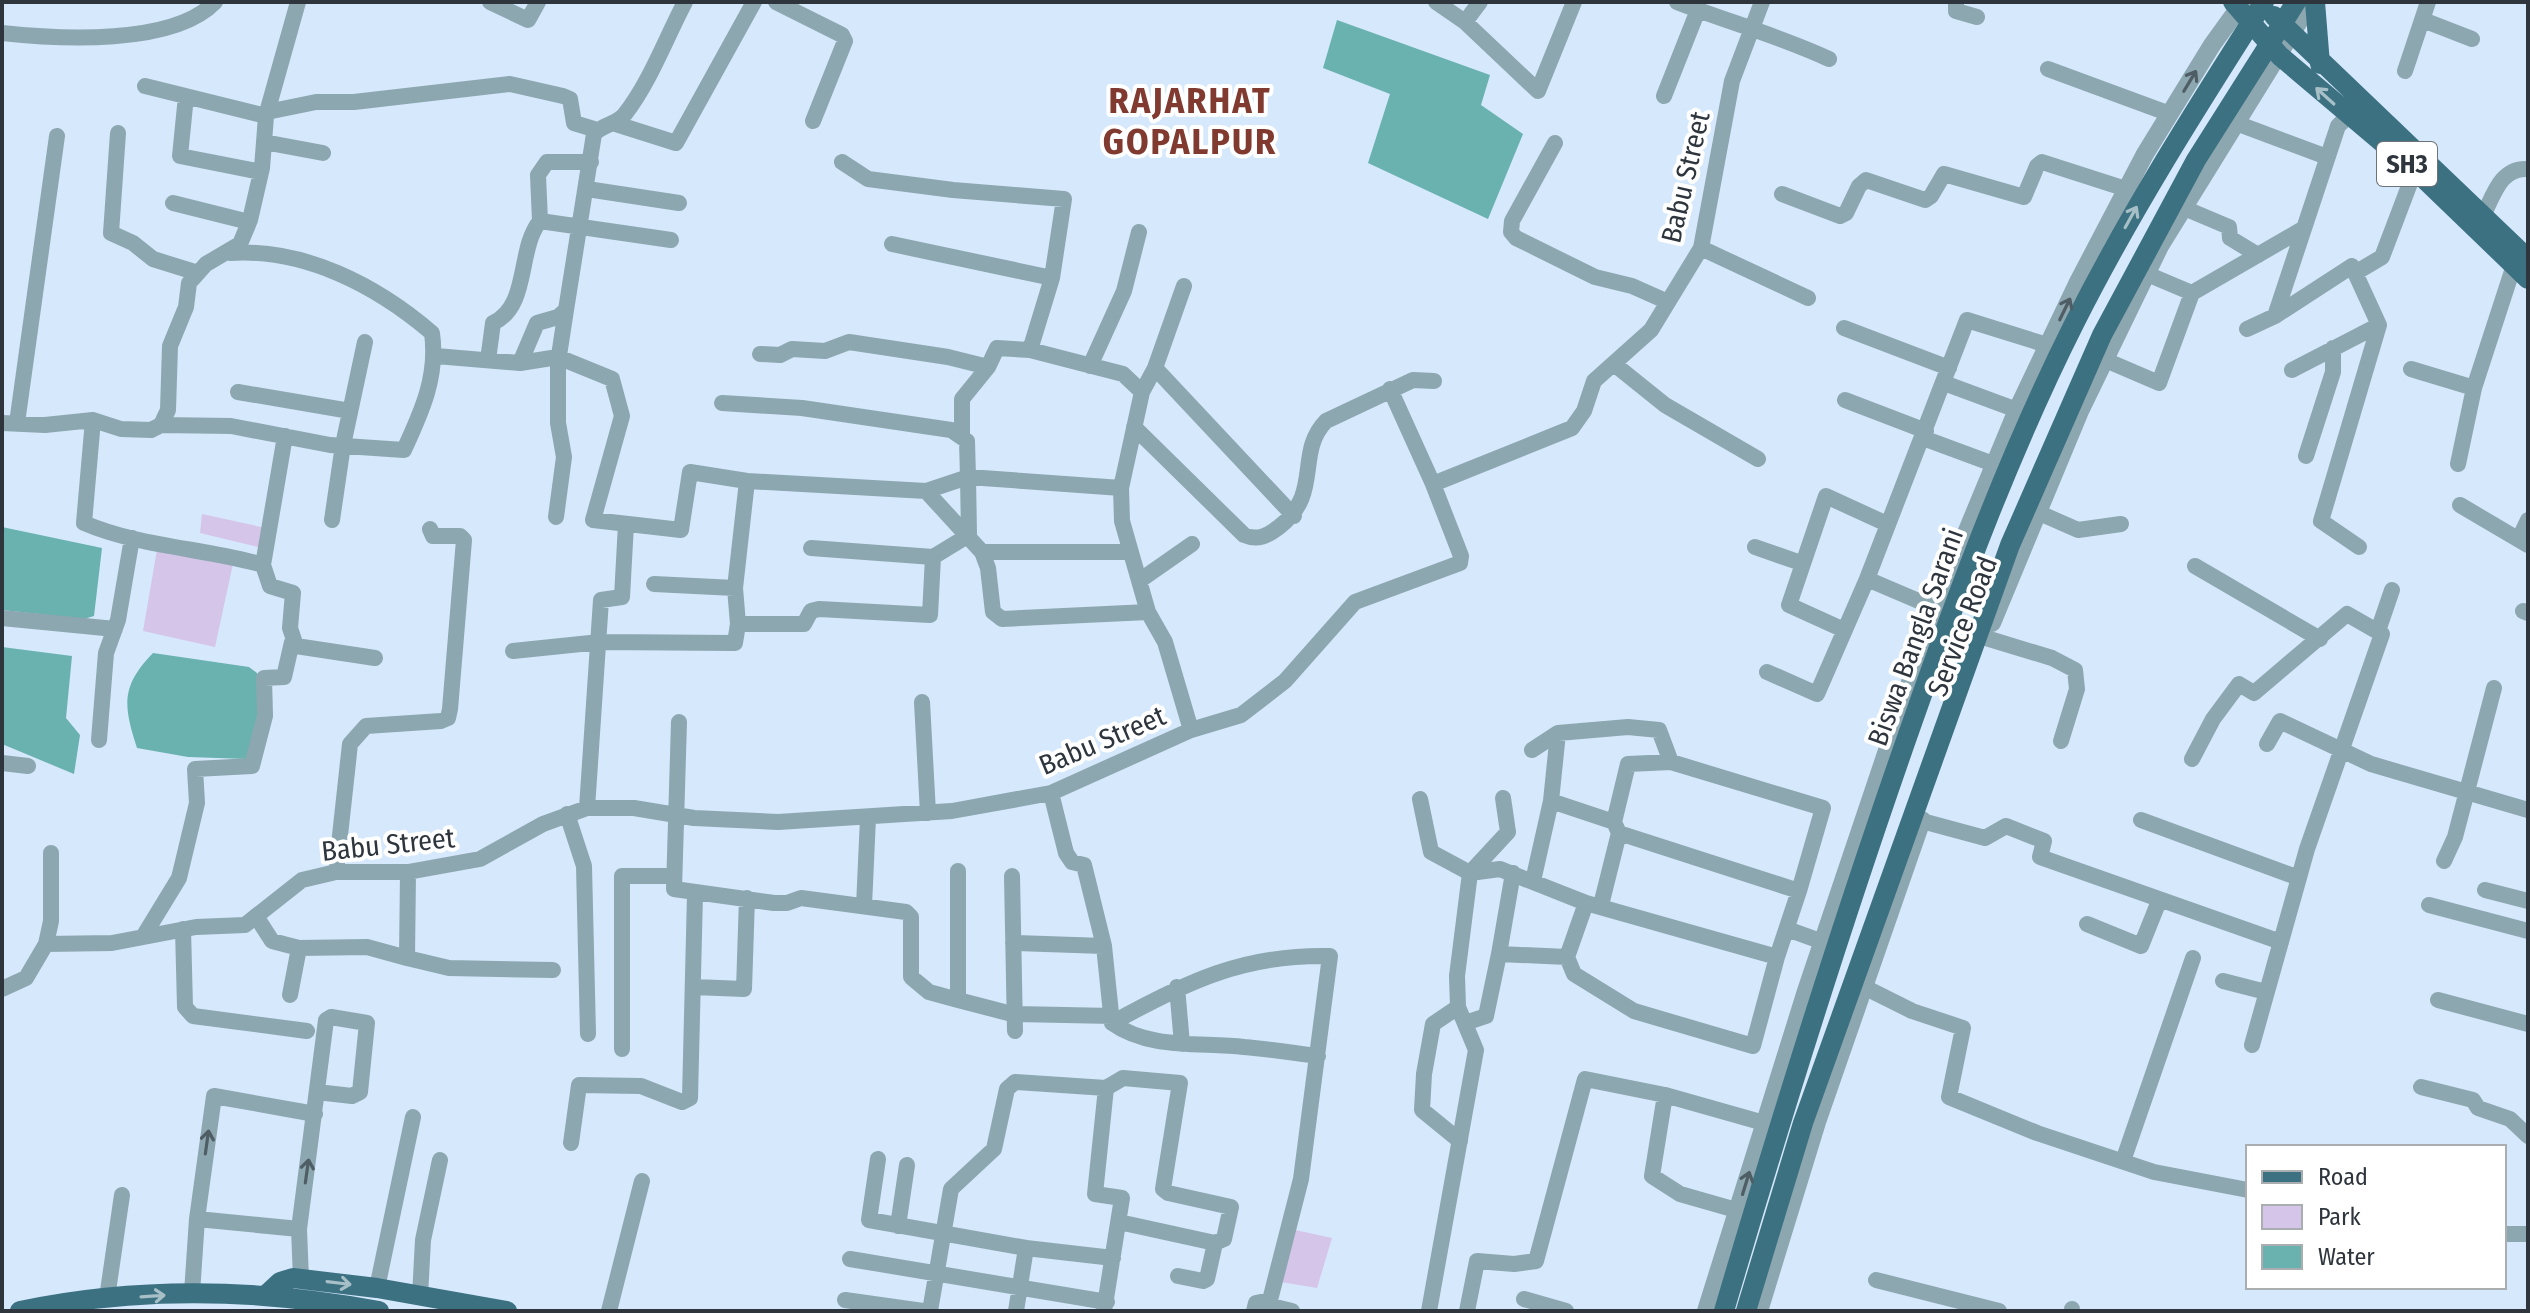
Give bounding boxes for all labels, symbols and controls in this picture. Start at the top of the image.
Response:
one-way arrow [2182,70,2198,93]
district label: RAJARHAT GOPALPUR [1103,79,1277,164]
one-way arrow [2315,87,2335,105]
street label: Babu Street [1654,107,1717,246]
road number: SH3 [2377,142,2437,186]
one-way arrow [2124,205,2140,229]
one-way arrow [2058,297,2073,321]
street label: Biswa Bangla Sarani [1861,524,1970,750]
street label: Service Road [1921,552,2004,701]
street label: Babu Street [1034,699,1171,782]
street label: Babu Street [320,821,457,868]
one-way arrow [200,1130,215,1155]
legend [2246,1145,2506,1289]
one-way arrow [300,1159,315,1185]
text: Road [2318,1163,2368,1191]
one-way arrow [1739,1171,1754,1196]
text: Park [2318,1203,2361,1231]
text: Water [2318,1243,2375,1271]
one-way arrow [325,1276,352,1291]
one-way arrow [139,1288,166,1303]

